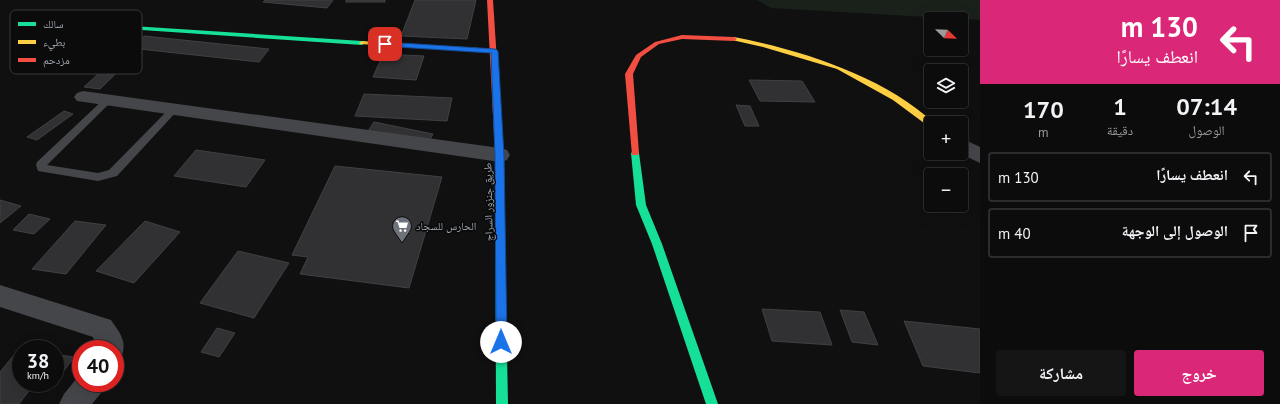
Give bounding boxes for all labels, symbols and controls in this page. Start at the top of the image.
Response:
text: 130 m [1121,8,1198,45]
legend [10,10,142,74]
north arrow [924,12,968,56]
map controls [924,12,968,212]
icon: left [1212,16,1264,68]
text: سالك [43,17,63,31]
pin [368,27,402,61]
icon: arrive [374,33,396,55]
text: بطيء [43,35,65,51]
text: انعطف يسارًا [1117,45,1198,68]
text: مزدحم [43,53,70,68]
button: layers [924,64,968,108]
text: 1 [1113,91,1127,122]
text: 07:14 [1176,91,1237,122]
text: 170 [1023,94,1064,125]
button: + [924,116,968,160]
text: دقيقة [1107,122,1133,139]
text: الوصول [1189,122,1225,139]
text: m [1038,124,1049,141]
street label: طريق جنزور السراج [480,163,496,241]
text: انعطف يسارًا [1156,165,1228,184]
icon: left [1240,166,1262,188]
button: − [924,168,968,212]
text: 130 m [998,168,1039,187]
supermarket icon: الحارس للسجاد [391,215,413,243]
place label: الحارس للسجاد [416,219,476,233]
text: الوصول إلى الوجهة [1122,221,1228,240]
icon: arrive [1240,222,1262,244]
text: 40 m [998,224,1031,243]
position arrow [480,321,522,363]
speed limit sign: 40 [72,340,124,392]
text: 38 [27,348,49,374]
button: مشاركة [996,350,1126,396]
button: خروج [1134,350,1264,396]
text: km/h [27,369,49,382]

